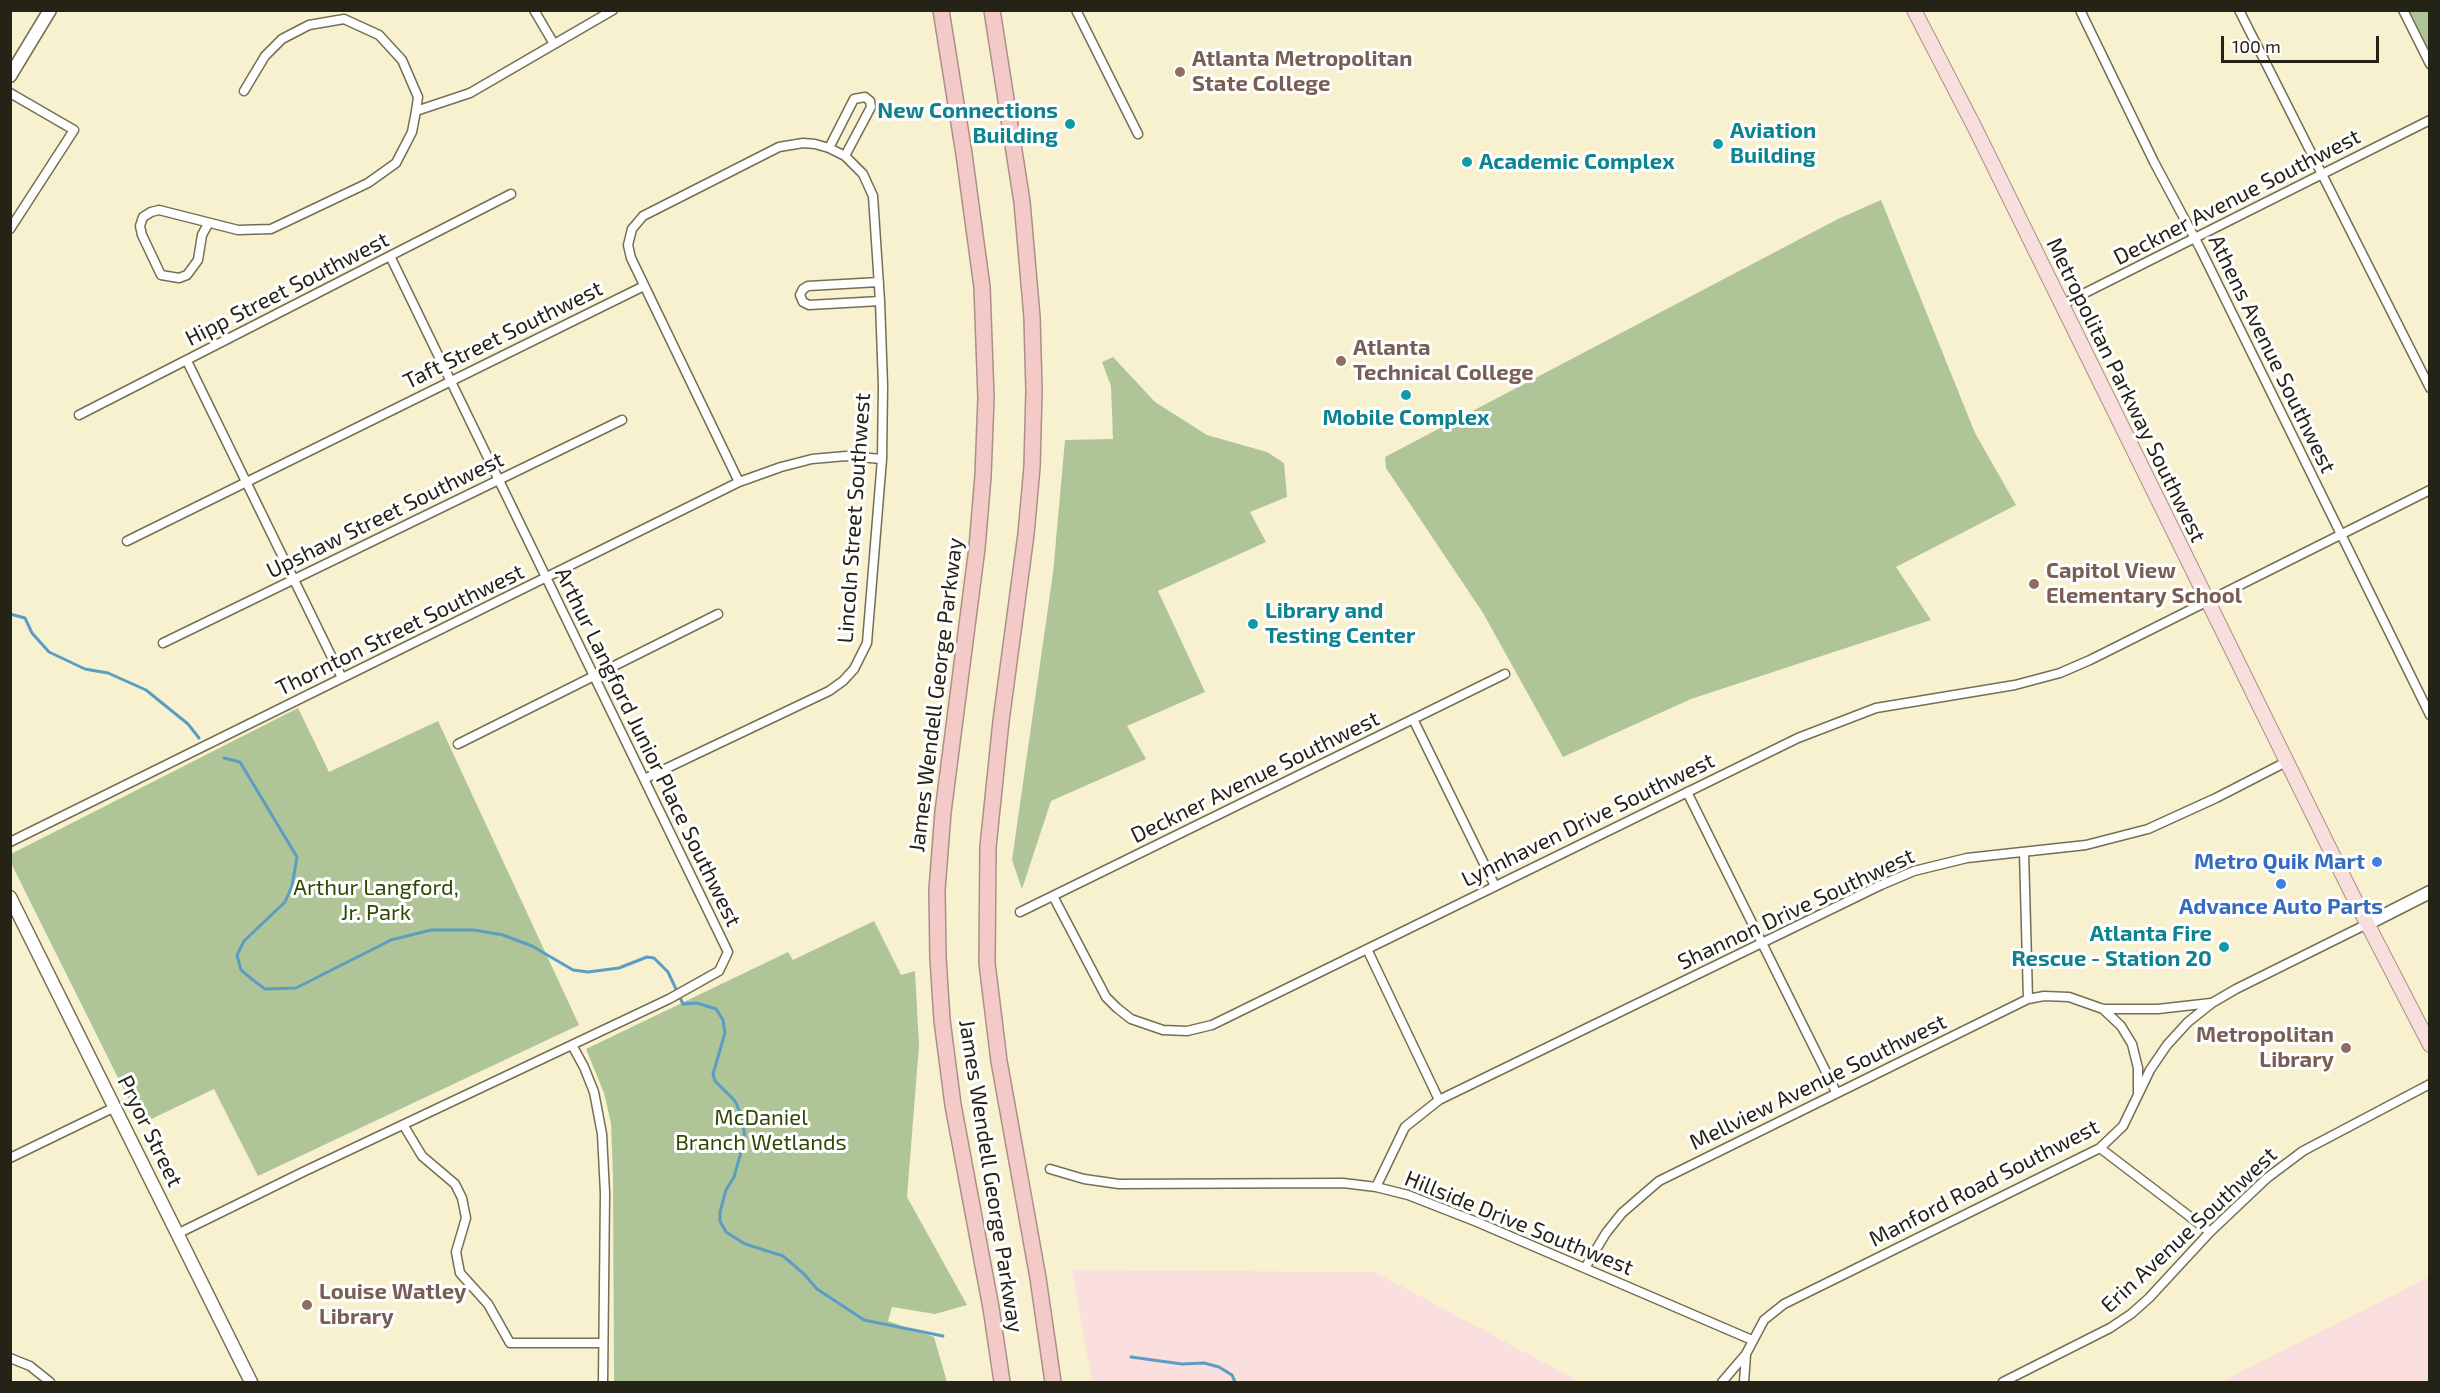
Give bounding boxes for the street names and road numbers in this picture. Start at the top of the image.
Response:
street label: Deckner Avenue Southwest [2109,123,2365,271]
street label: Hipp Street Southwest [181,226,393,352]
street label: Athens Avenue Southwest [2203,231,2341,477]
street label: Metropolitan Parkway Southwest [2041,233,2211,547]
street label: Taft Street Southwest [399,275,607,395]
street label: Lincoln Street Southwest [832,392,876,644]
street label: Upshaw Street Southwest [262,446,508,584]
street label: James Wendell George Parkway [904,536,968,854]
street label: Thornton Street Southwest [272,558,528,702]
street label: Arthur Langford Junior Place Southwest [549,563,747,931]
street label: Deckner Avenue Southwest [1126,705,1384,849]
street label: Lynnhaven Drive Southwest [1457,747,1719,893]
street label: Shannon Drive Southwest [1673,843,1919,975]
street label: Mellview Avenue Southwest [1685,1008,1951,1156]
street label: James Wendell George Parkway [953,1018,1029,1334]
street label: Pryor Street [112,1071,188,1191]
street label: Manford Road Southwest [1865,1113,2103,1253]
street label: Erin Avenue Southwest [2096,1142,2282,1318]
street label: Hillside Drive Southwest [1401,1165,1637,1281]

